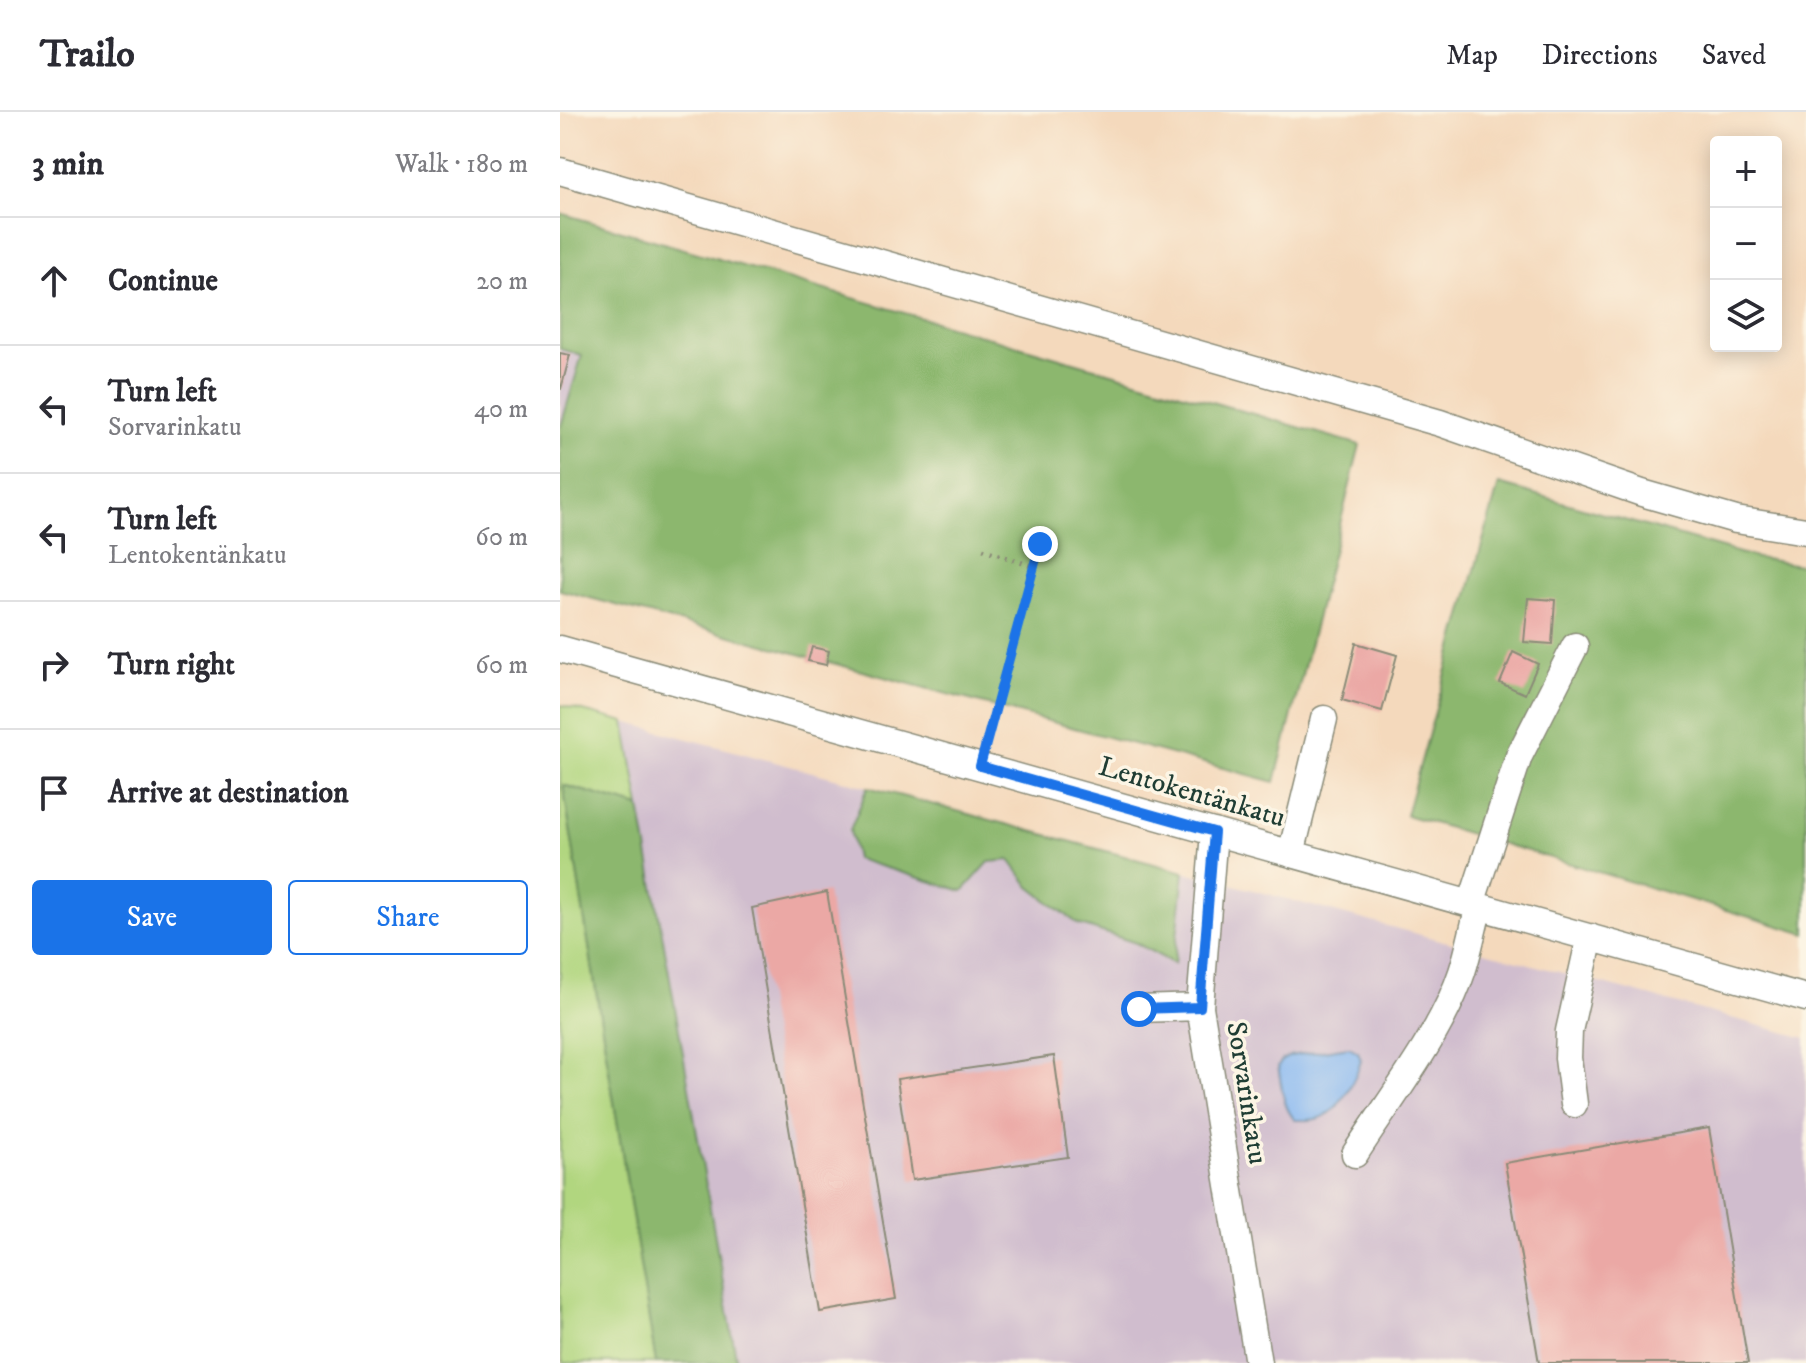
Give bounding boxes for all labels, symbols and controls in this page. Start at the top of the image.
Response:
text: Trailo [40,31,135,79]
text: Map [1446,38,1498,73]
text: Directions [1542,38,1658,73]
text: Saved [1702,38,1766,73]
map controls [1710,136,1782,352]
button: + [1710,136,1782,208]
text: 3 min [32,143,104,185]
text: Walk · 180 m [395,148,528,181]
button: − [1710,208,1782,280]
icon: ahead [32,259,76,303]
text: Continue [108,263,218,300]
text: 20 m [476,265,528,298]
button: layers [1710,280,1782,352]
text: Turn left [108,374,217,411]
icon: left [32,387,76,431]
text: 40 m [474,393,528,426]
text: Sorvarinkatu [108,411,242,444]
text: Turn left [108,502,217,539]
icon: left [32,515,76,559]
text: 60 m [475,521,528,554]
route end [1022,526,1058,562]
text: Lentokentänkatu [108,539,286,572]
icon: right [32,643,76,687]
text: Turn right [108,647,235,684]
text: 60 m [475,649,528,682]
street label: Lentokentänkatu [1095,749,1289,835]
icon: arrive [32,771,76,815]
text: Arrive at destination [108,775,349,812]
button: Save [32,880,272,955]
button: Share [288,880,528,955]
route start [1121,991,1157,1027]
street label: Sorvarinkatu [1218,1019,1276,1167]

